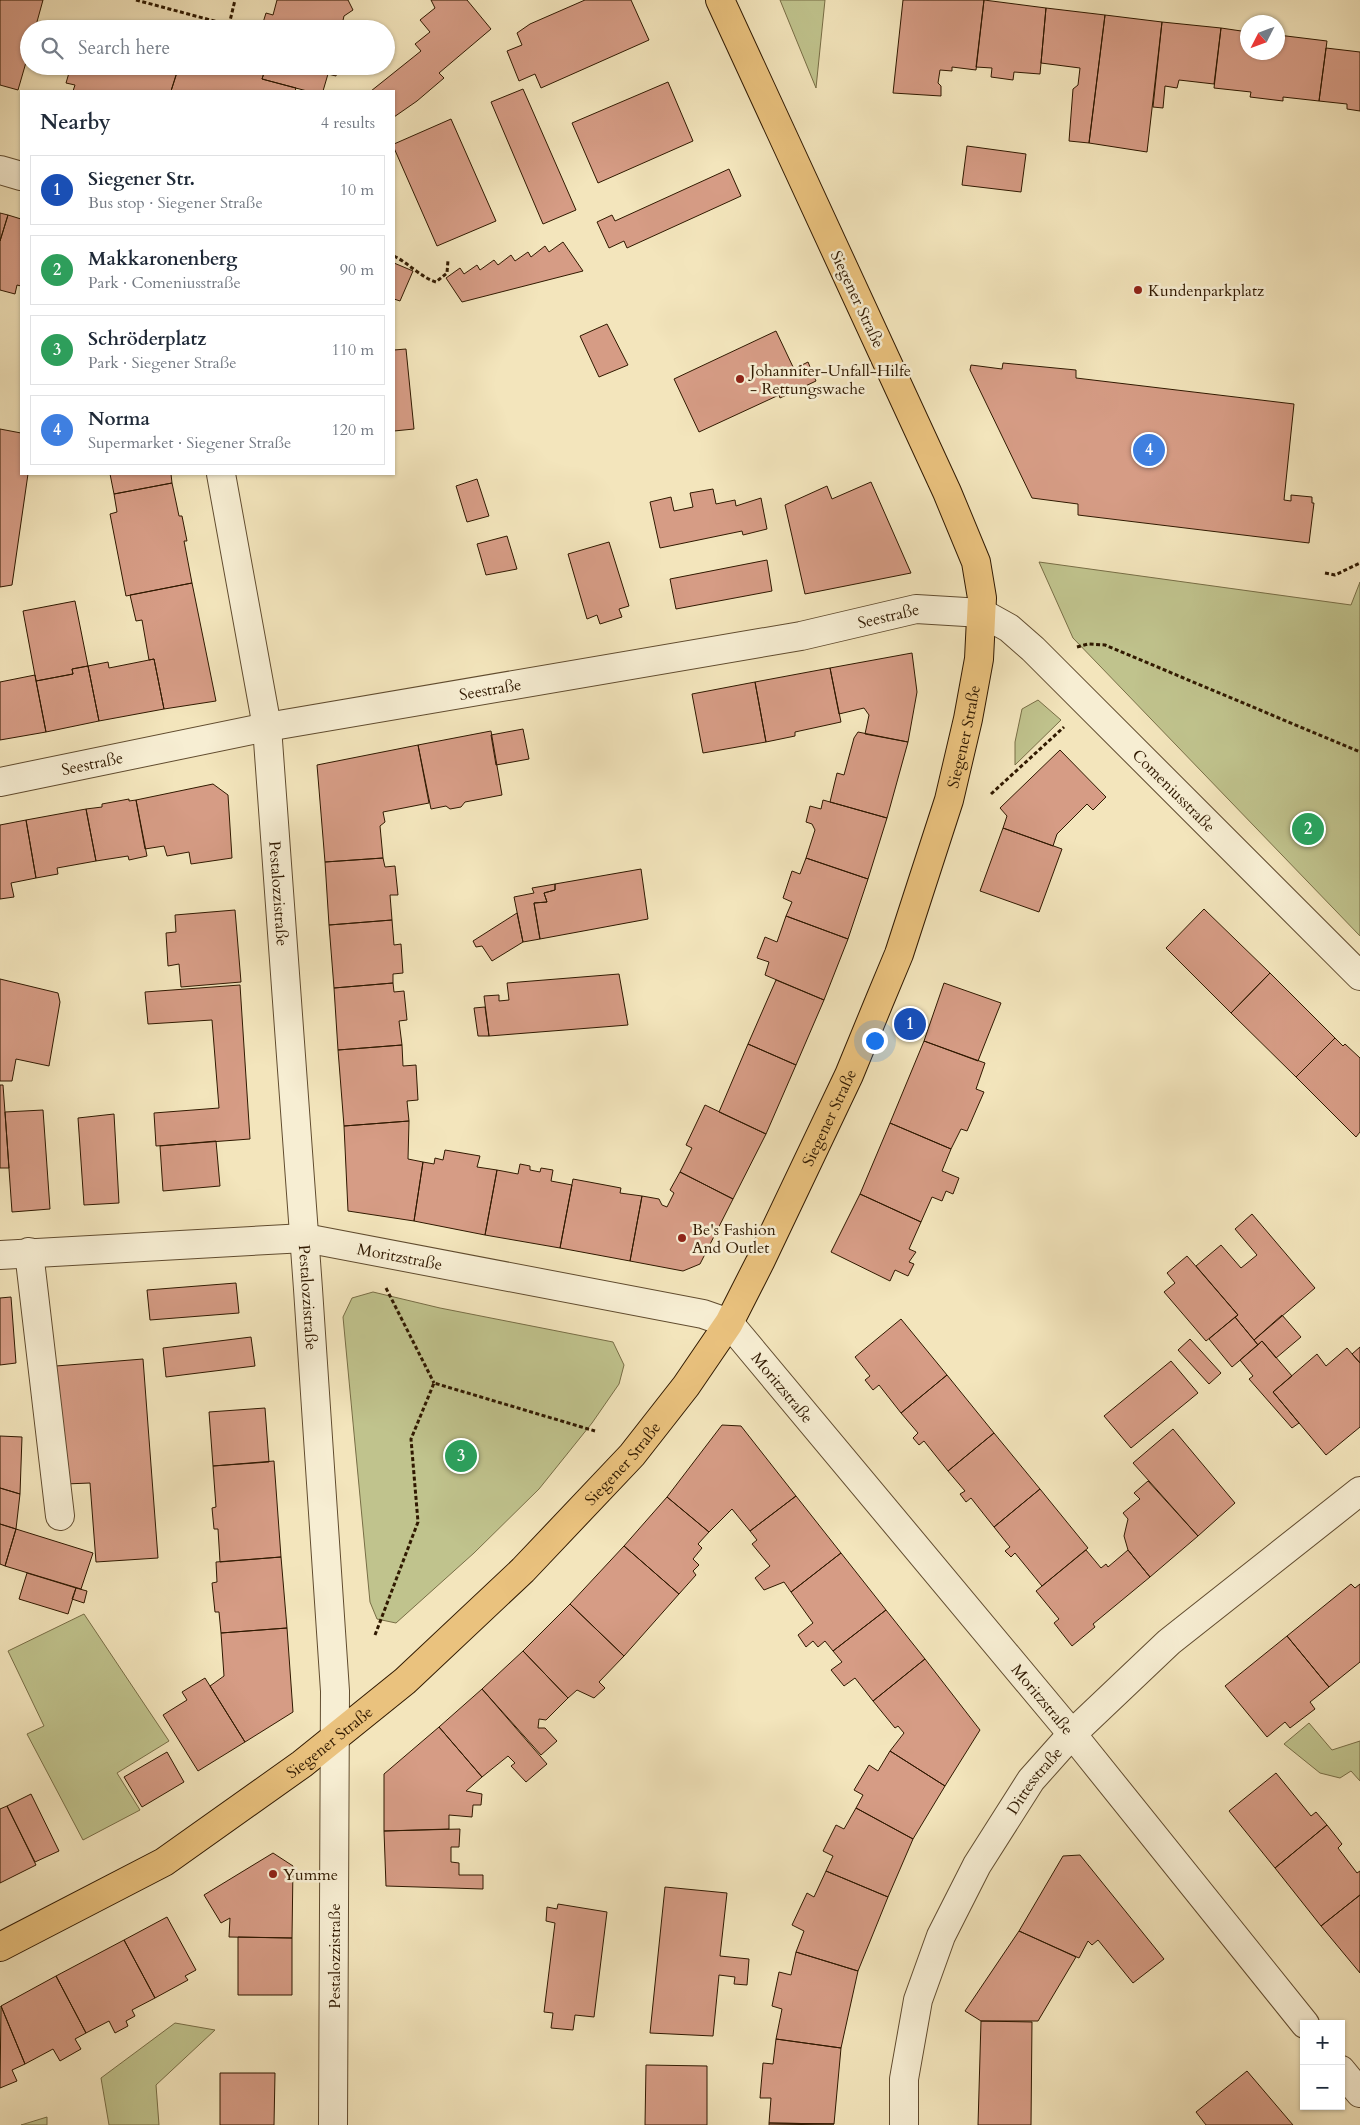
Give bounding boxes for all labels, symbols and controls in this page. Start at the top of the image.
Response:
north arrow [1240,15,1285,60]
search box [20,20,395,75]
icon: search [38,34,66,62]
text: Search here [78,35,170,61]
text: Nearby [40,108,111,137]
text: 4 results [321,112,375,134]
text: Siegener Str. [88,166,195,192]
text: 1 [53,179,61,201]
text: 10 m [340,179,374,201]
text: Bus stop · Siegener Straße [88,192,263,214]
text: Makkaronenberg [88,246,237,272]
street label: Siegener Straße [825,247,889,352]
text: 2 [53,259,61,281]
text: 90 m [340,259,374,281]
text: Park · Comeniusstraße [88,272,241,294]
place label: Kundenparkplatz [1148,280,1264,302]
marker: Kundenparkplatz [1132,284,1144,296]
text: Schröderplatz [88,326,207,352]
text: 3 [53,339,61,361]
text: 110 m [332,339,374,361]
text: Park · Siegener Straße [88,352,237,374]
place label: Johanniter-Unfall-Hilfe - Rettungswache [748,360,911,400]
marker: Johanniter-Unfall-Hilfe - Rettungswache [734,373,746,385]
text: Norma [88,406,150,432]
text: 4 [53,419,61,441]
text: 120 m [332,419,374,441]
pin: 4 [1133,431,1165,469]
text: Supermarket · Siegener Straße [88,432,291,454]
street label: Seestraße [856,599,922,634]
street label: Seestraße [458,674,523,706]
street label: Siegener Straße [942,683,986,791]
street label: Comeniusstraße [1127,744,1220,837]
street label: Seestraße [59,747,125,781]
pin: 2 [1292,810,1324,848]
street label: Pestalozzistraße [263,840,293,947]
pin: 1 [894,1005,926,1043]
your location [862,1028,888,1054]
street label: Siegener Straße [797,1066,862,1170]
place label: Be's Fashion And Outlet [692,1219,776,1259]
marker: Be's Fashion And Outlet [676,1232,688,1244]
street label: Moritzstraße [355,1238,444,1276]
street label: Pestalozzistraße [293,1244,322,1351]
street label: Moritzstraße [746,1348,818,1428]
street label: Siegener Straße [580,1417,666,1511]
pin: 3 [445,1437,477,1475]
street label: Moritzstraße [1006,1660,1078,1740]
street label: Siegener Straße [282,1701,378,1784]
street label: Dittesstraße [1002,1742,1068,1819]
place label: Yumme [283,1864,338,1886]
marker: Yumme [267,1868,279,1880]
street label: Pestalozzistraße [324,1903,346,2009]
map controls [1300,2020,1345,2110]
button: + [1300,2020,1345,2065]
button: − [1300,2065,1345,2110]

